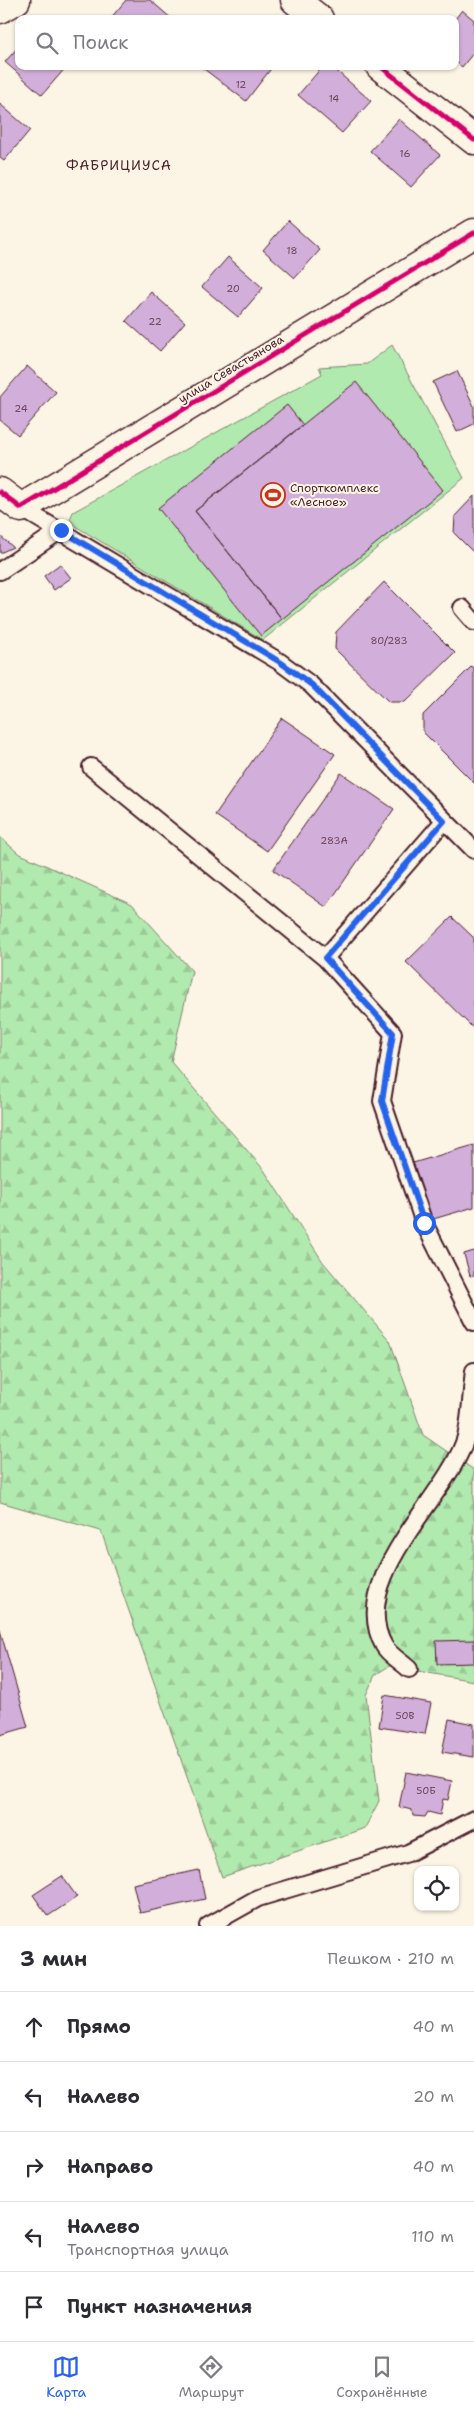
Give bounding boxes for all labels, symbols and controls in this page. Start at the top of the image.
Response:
search box [15,15,459,70]
icon: search [33,29,61,57]
text: Поиск [73,30,128,55]
house number: 12 [236,78,246,91]
house number: 14 [329,92,339,105]
house number: 16 [400,147,410,160]
district label: ФАБРИЦИУСА [66,156,172,174]
house number: 18 [286,244,298,257]
house number: 20 [226,282,240,295]
house number: 22 [148,315,162,328]
street label: улица Севастьянова [175,331,287,407]
house number: 24 [14,402,28,415]
place label: Спорткомплекс «Лесное» [290,480,379,510]
sports icon: Спорткомплекс «Лесное» [260,482,286,508]
route end [50,519,73,542]
house number: 80/283 [370,634,408,647]
house number: 283А [320,834,348,847]
route start [413,1212,436,1235]
house number: 50В [396,1709,415,1722]
house number: 50Б [416,1784,436,1797]
map controls [414,1866,459,1911]
button: locate [414,1866,459,1911]
text: 3 мин [20,1945,87,1973]
text: Пешком · 210 m [328,1948,454,1969]
icon: ahead [20,2013,48,2041]
text: Прямо [67,2014,131,2039]
text: 40 m [412,2016,454,2037]
icon: left [20,2083,48,2111]
text: Налево [67,2084,140,2109]
text: 20 m [413,2086,454,2107]
icon: right [20,2153,48,2181]
text: Направо [67,2154,153,2179]
text: 40 m [412,2156,454,2177]
text: Налево [67,2214,140,2239]
icon: left [20,2223,48,2251]
text: 110 m [411,2226,454,2247]
text: Транспортная улица [67,2239,229,2260]
icon: arrive [20,2293,48,2321]
text: Пункт назначения [67,2294,252,2319]
tab: Карта [46,2353,86,2401]
tab: Маршрут [179,2353,244,2401]
tab: Сохранённые [336,2353,428,2401]

